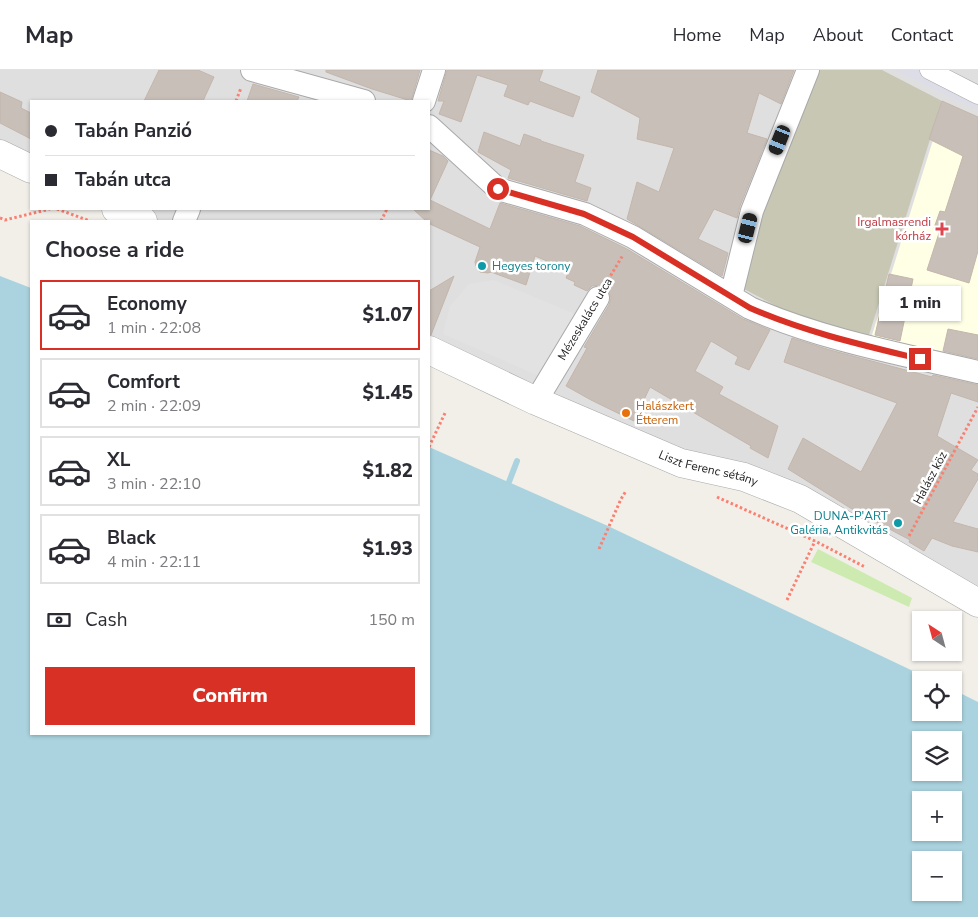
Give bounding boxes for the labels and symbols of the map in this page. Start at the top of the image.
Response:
car [767,123,792,157]
route start [487,178,509,200]
car [737,212,758,244]
place label: Irgalmasrendi kórház [857,214,931,244]
marker: Irgalmasrendi kórház [935,222,949,236]
place label: Hegyes torony [492,258,571,274]
marker: Hegyes torony [476,260,488,272]
street label: Mézeskalács utca [554,275,616,363]
callout: 1 min [879,286,961,322]
route end [909,348,931,370]
place label: Halászkert Étterem [636,398,695,428]
marker: Halászkert Étterem [620,407,632,419]
street label: Liszt Ferenc sétány [656,446,761,490]
street label: Halász köz [909,448,951,507]
place label: DUNA-P'ART Galéria, Antikvitás [790,508,889,538]
marker: DUNA-P'ART Galéria, Antikvitás [892,517,904,529]
north arrow [912,611,962,661]

